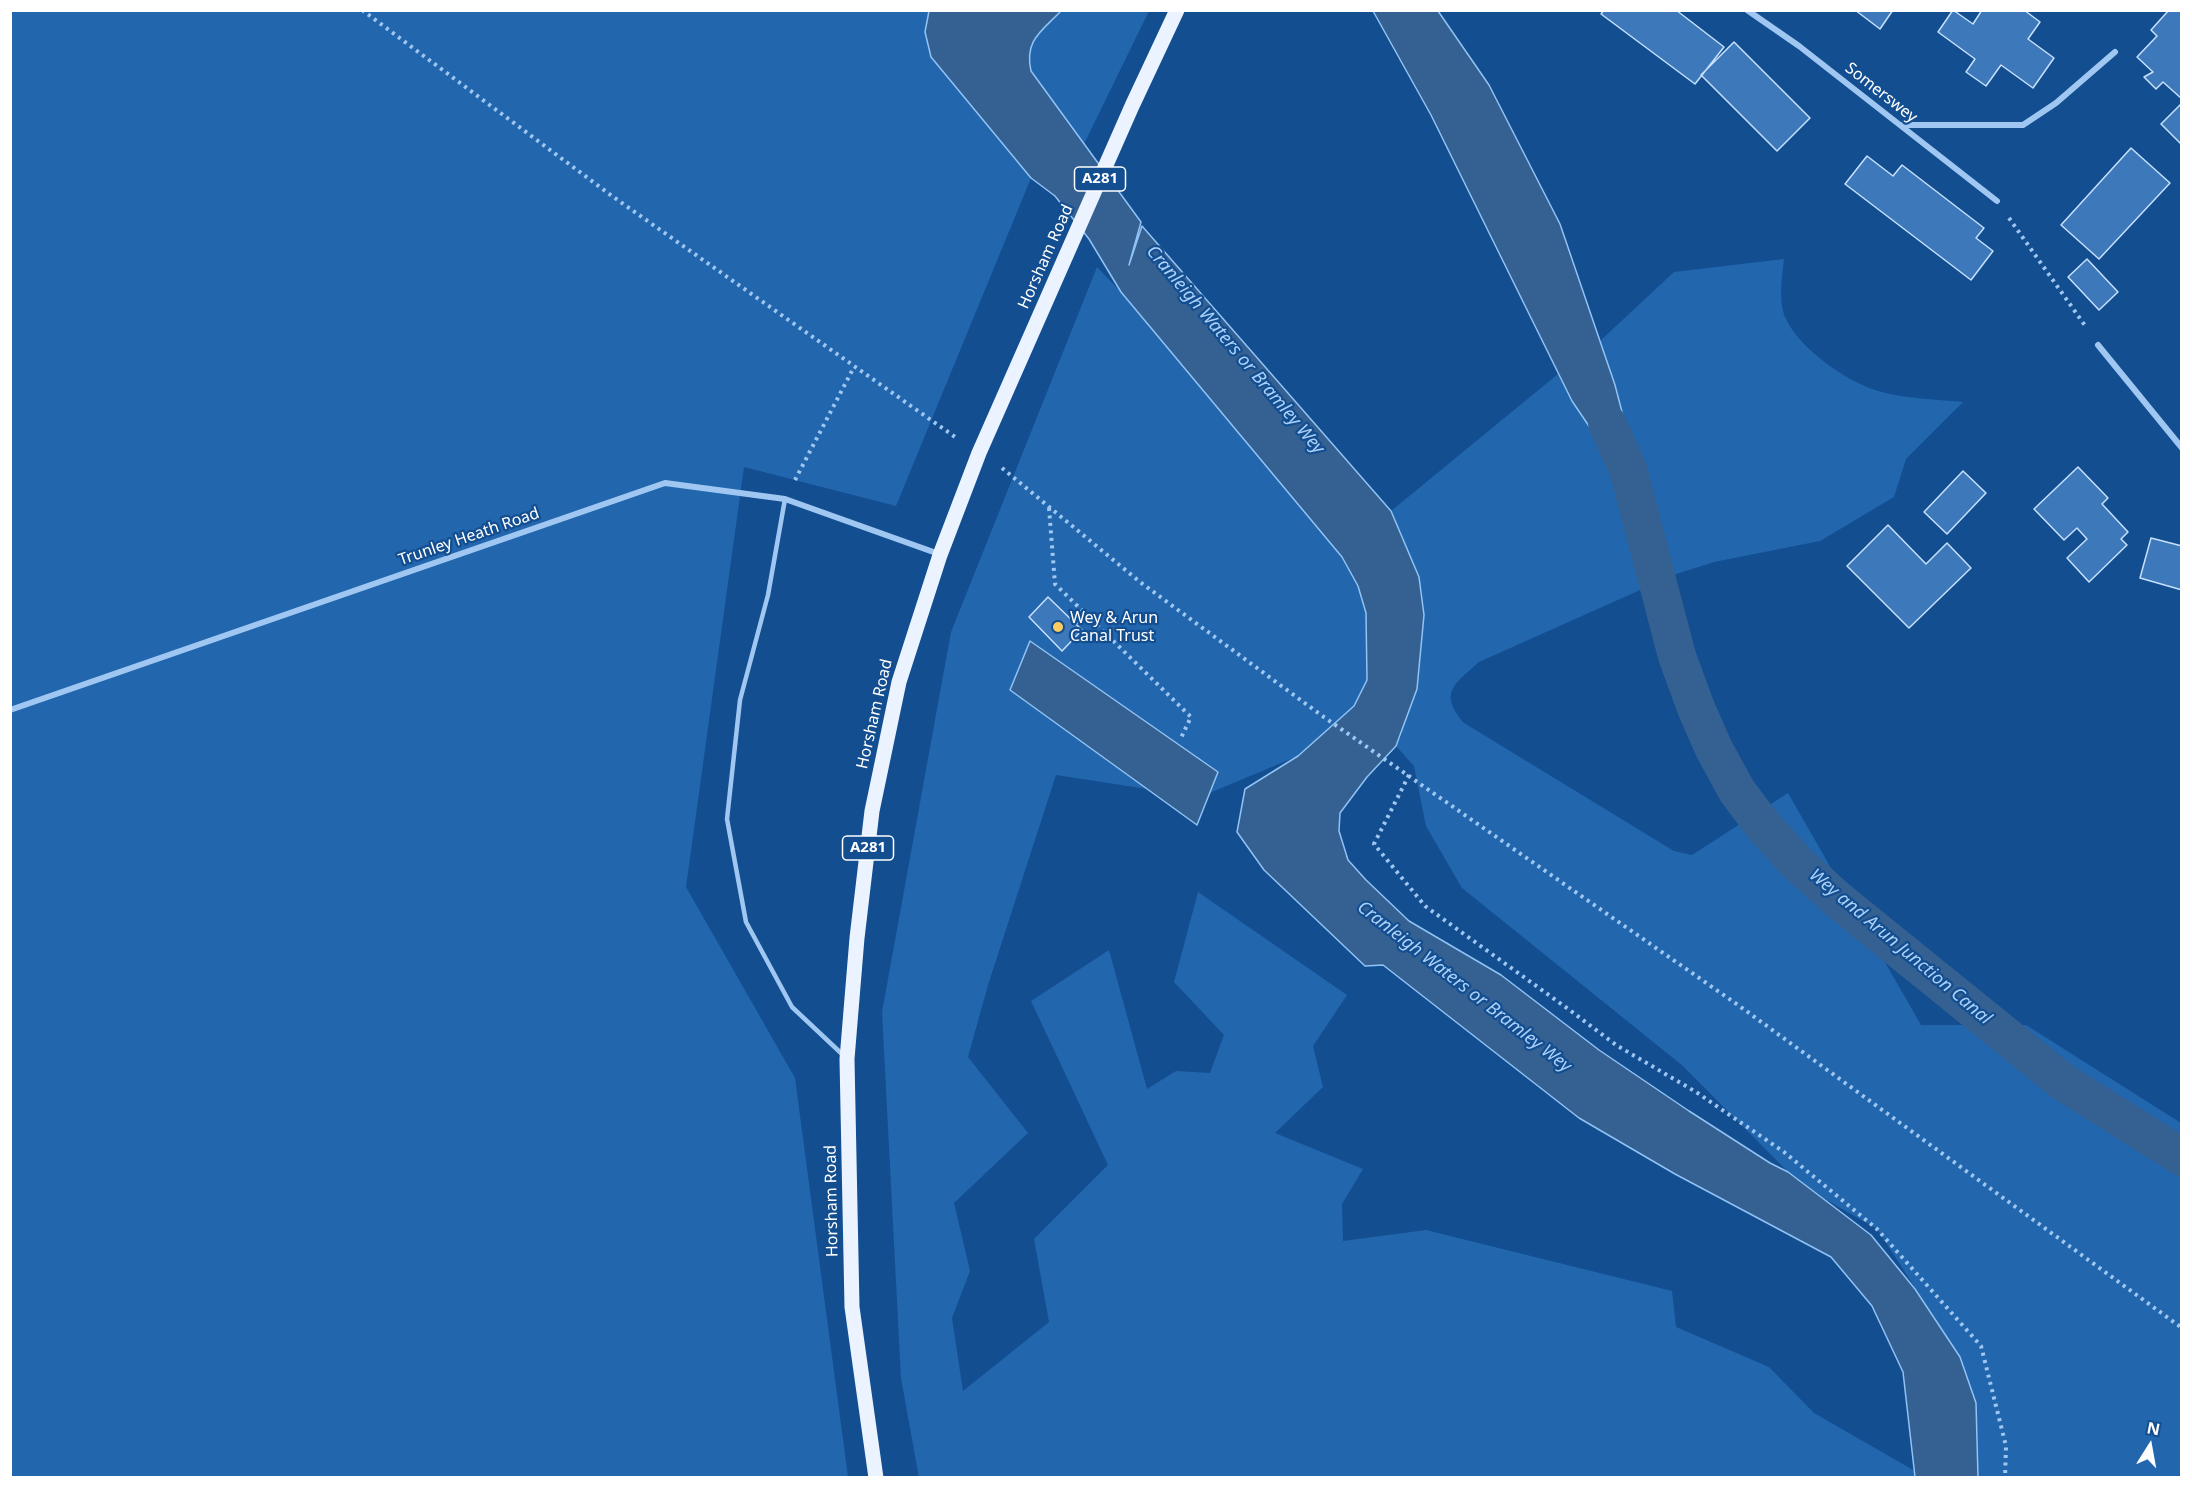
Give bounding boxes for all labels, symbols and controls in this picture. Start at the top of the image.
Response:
street label: Somerswey [1841,59,1921,127]
road number: A281 [1074,167,1126,191]
street label: Horsham Road [1014,202,1078,312]
water label: Cranleigh Waters or Bramley Wey [1141,241,1329,459]
street label: Trunley Heath Road [396,504,542,570]
place label: Wey & Arun Canal Trust [1070,608,1158,646]
marker: Wey & Arun Canal Trust [1051,620,1065,634]
street label: Horsham Road [853,657,897,771]
road number: A281 [842,836,894,860]
water label: Wey and Arun Junction Canal [1805,864,1995,1030]
water label: Cranleigh Waters or Bramley Wey [1353,897,1575,1077]
street label: Horsham Road [821,1145,843,1257]
north arrow [2120,1416,2180,1476]
text: N [2145,1416,2162,1440]

